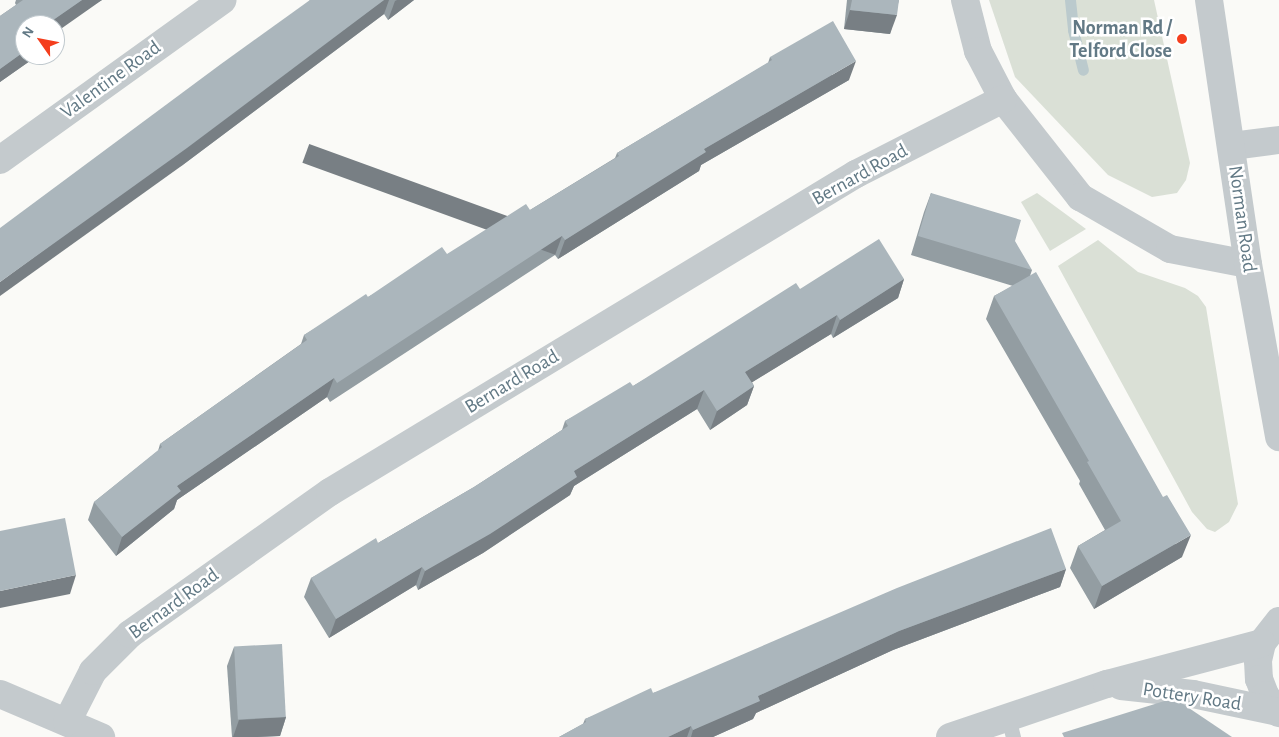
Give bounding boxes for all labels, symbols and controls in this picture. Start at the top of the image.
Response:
north arrow [15,15,65,65]
place label: Norman Rd / Telford Close [1069,16,1172,63]
text: N [20,24,37,40]
marker: Norman Rd / Telford Close [1176,33,1188,45]
street label: Valentine Road [56,36,166,124]
street label: Bernard Road [808,139,912,211]
street label: Norman Road [1223,164,1261,274]
street label: Bernard Road [461,345,563,419]
street label: Bernard Road [124,563,224,645]
street label: Pottery Road [1141,677,1243,717]

